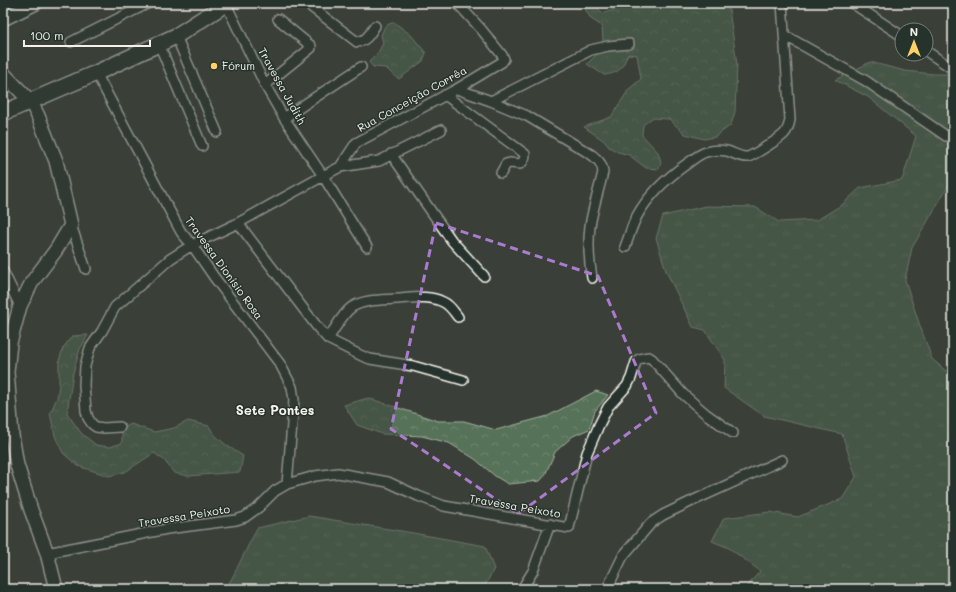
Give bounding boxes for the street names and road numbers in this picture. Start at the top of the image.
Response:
street label: Travessa Judith [255,45,310,127]
street label: Rua Conceição Corrêa [354,62,469,135]
street label: Travessa Dionísio Rosa [182,213,267,322]
street label: Travessa Peixoto [468,490,562,521]
street label: Travessa Peixoto [137,501,231,530]

